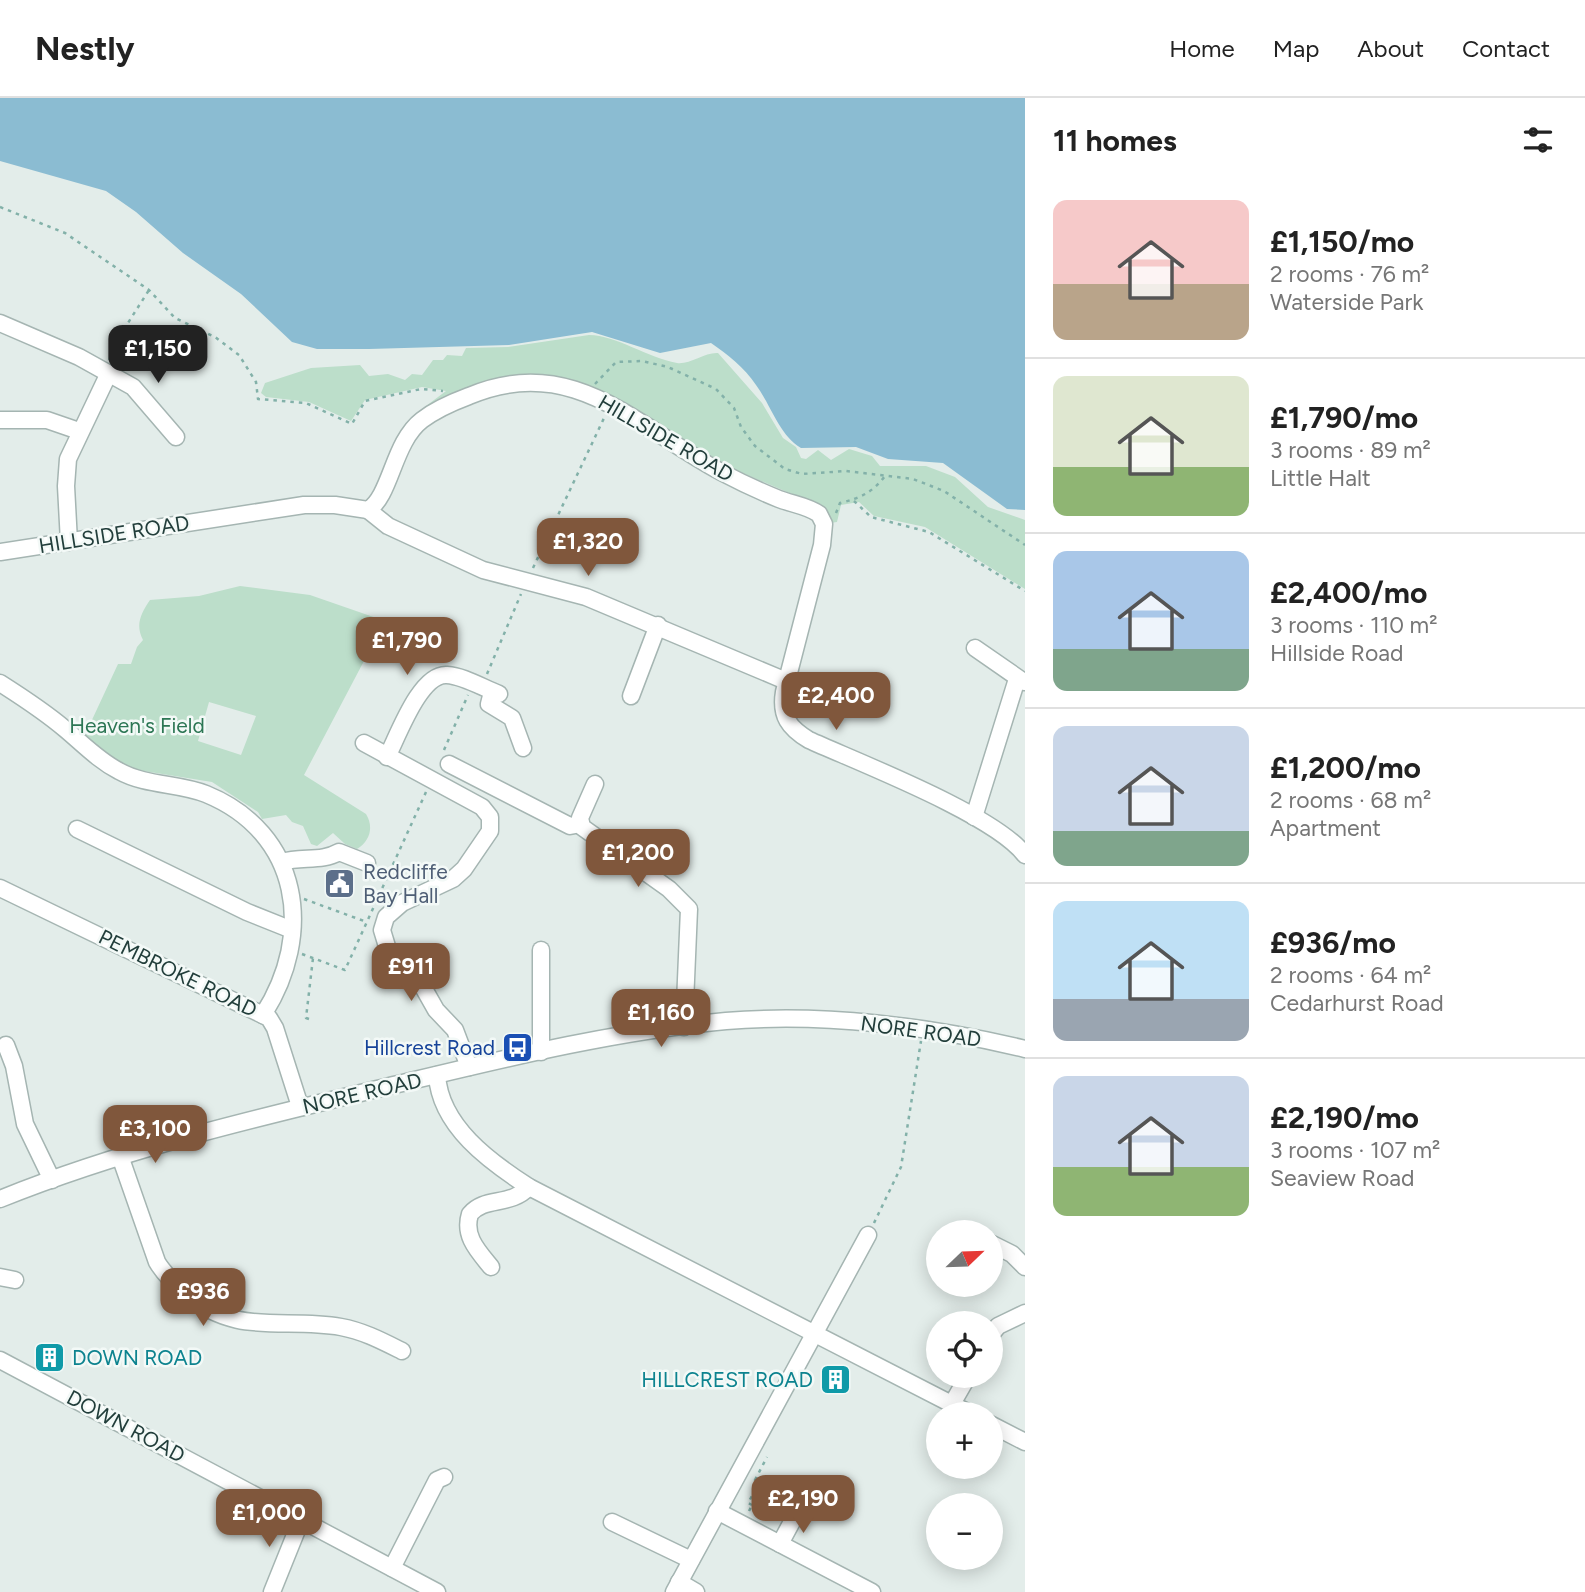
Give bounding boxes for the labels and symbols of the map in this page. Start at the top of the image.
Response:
pin: £1,150 [101,326,215,385]
street label: HILLSIDE ROAD [594,389,738,487]
street label: HILLSIDE ROAD [37,510,191,558]
pin: £1,320 [531,518,645,578]
pin: £1,790 [350,618,464,677]
pin: £2,400 [779,672,893,732]
park label: Heaven's Field [69,713,205,738]
pin: £1,200 [581,830,695,889]
place label: Redcliffe Bay Hall [363,859,448,908]
public building icon: Redcliffe Bay Hall [323,866,357,900]
street label: PEMBROKE ROAD [95,924,261,1022]
pin: £911 [370,944,452,1003]
pin: £1,160 [604,990,718,1049]
street label: NORE ROAD [859,1010,983,1052]
bus stop icon: Hillcrest Road [501,1030,535,1064]
place label: Hillcrest Road [364,1035,495,1060]
street label: NORE ROAD [300,1067,424,1119]
pin: £3,100 [98,1105,212,1165]
north arrow [926,1220,1003,1297]
pin: £936 [162,1268,244,1328]
building icon: DOWN ROAD [32,1340,66,1374]
place label: DOWN ROAD [72,1345,202,1370]
building icon: HILLCREST ROAD [819,1362,853,1396]
place label: HILLCREST ROAD [641,1367,813,1392]
street label: DOWN ROAD [63,1384,189,1468]
pin: £2,190 [746,1476,860,1535]
pin: £1,000 [212,1490,326,1549]

